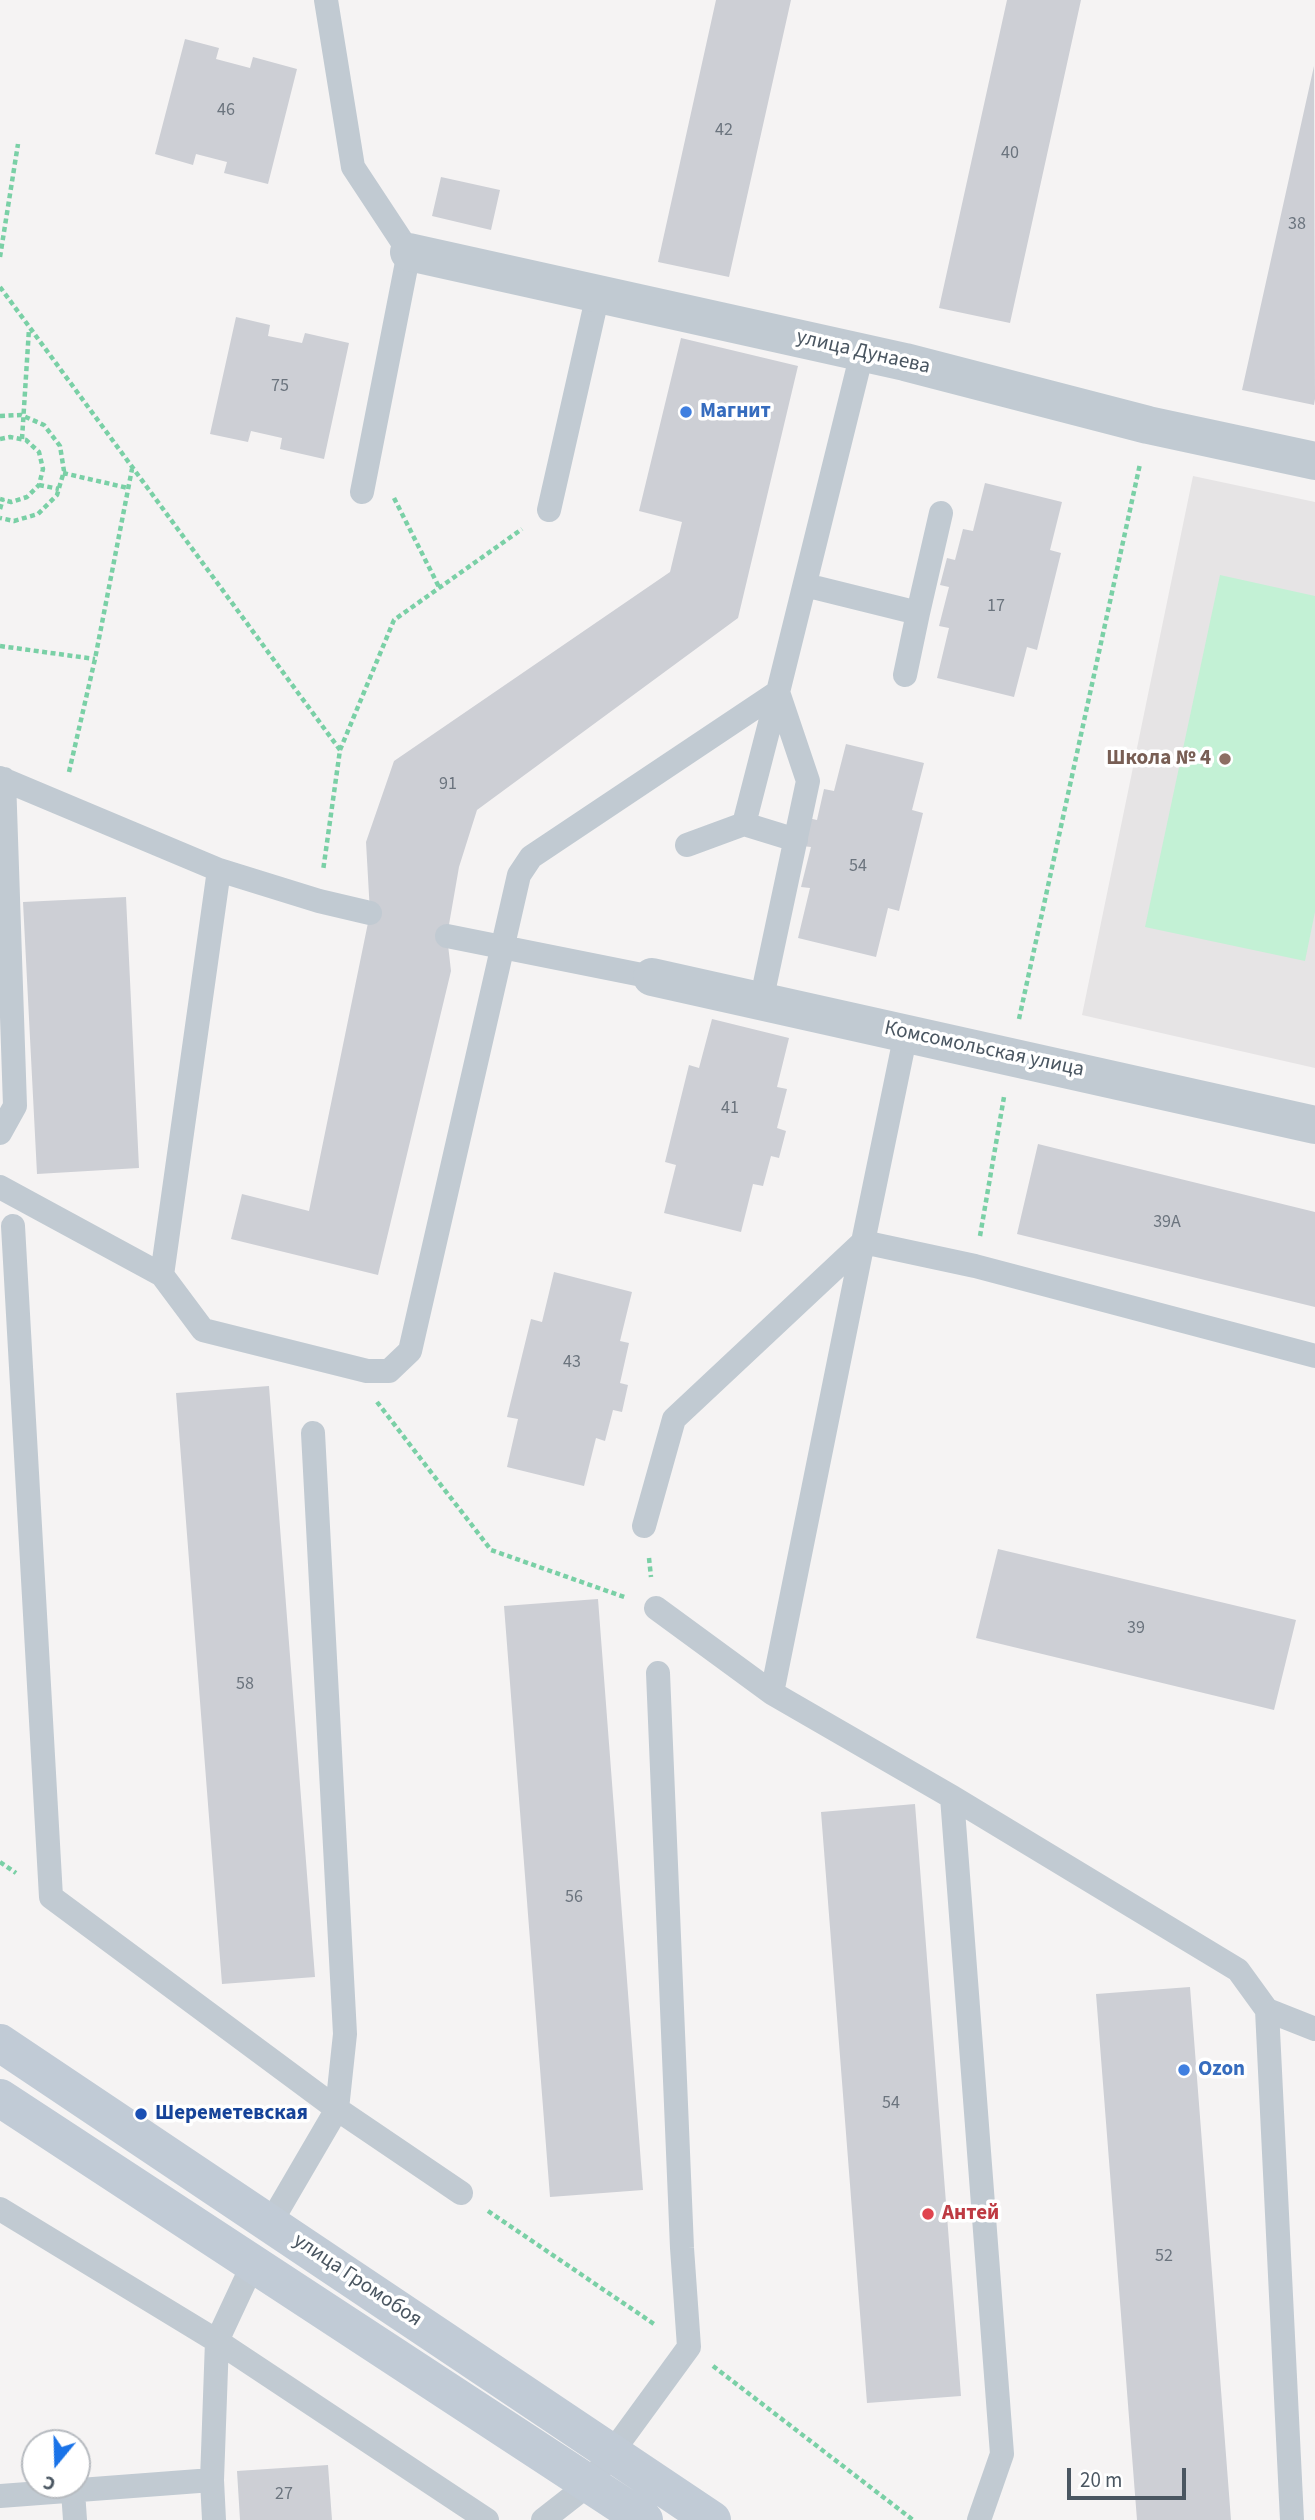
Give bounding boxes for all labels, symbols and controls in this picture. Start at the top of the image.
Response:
house number: 46 [217,100,235,122]
house number: 42 [715,120,733,142]
house number: 40 [1001,143,1019,165]
house number: 38 [1288,214,1306,236]
street label: улица Дунаева [794,325,932,381]
house number: 75 [271,376,289,398]
place label: Магнит [700,399,771,425]
marker: Магнит [678,404,694,420]
house number: 17 [987,596,1005,618]
place label: Школа № 4 [1106,746,1211,772]
marker: Школа № 4 [1217,751,1233,767]
house number: 91 [439,774,457,796]
house number: 54 [849,856,867,878]
street label: Комсомольская улица [882,1016,1086,1084]
house number: 41 [721,1098,739,1120]
house number: 39А [1153,1212,1181,1234]
house number: 43 [563,1352,581,1374]
house number: 39 [1127,1618,1145,1640]
house number: 58 [236,1674,254,1696]
house number: 56 [565,1887,583,1909]
place label: Ozon [1198,2057,1245,2083]
marker: Ozon [1176,2062,1192,2078]
house number: 54 [882,2093,900,2115]
place label: Шереметевская [155,2101,308,2127]
marker: Шереметевская [133,2106,149,2122]
place label: Антей [942,2201,999,2227]
marker: Антей [920,2206,936,2222]
street label: улица Громобоя [288,2229,426,2333]
house number: 52 [1155,2246,1173,2268]
north arrow [21,2429,91,2499]
scale bar [1070,2454,1189,2498]
text: 20 m [1080,2465,1122,2495]
text: С [40,2468,59,2497]
house number: 27 [275,2484,293,2506]

